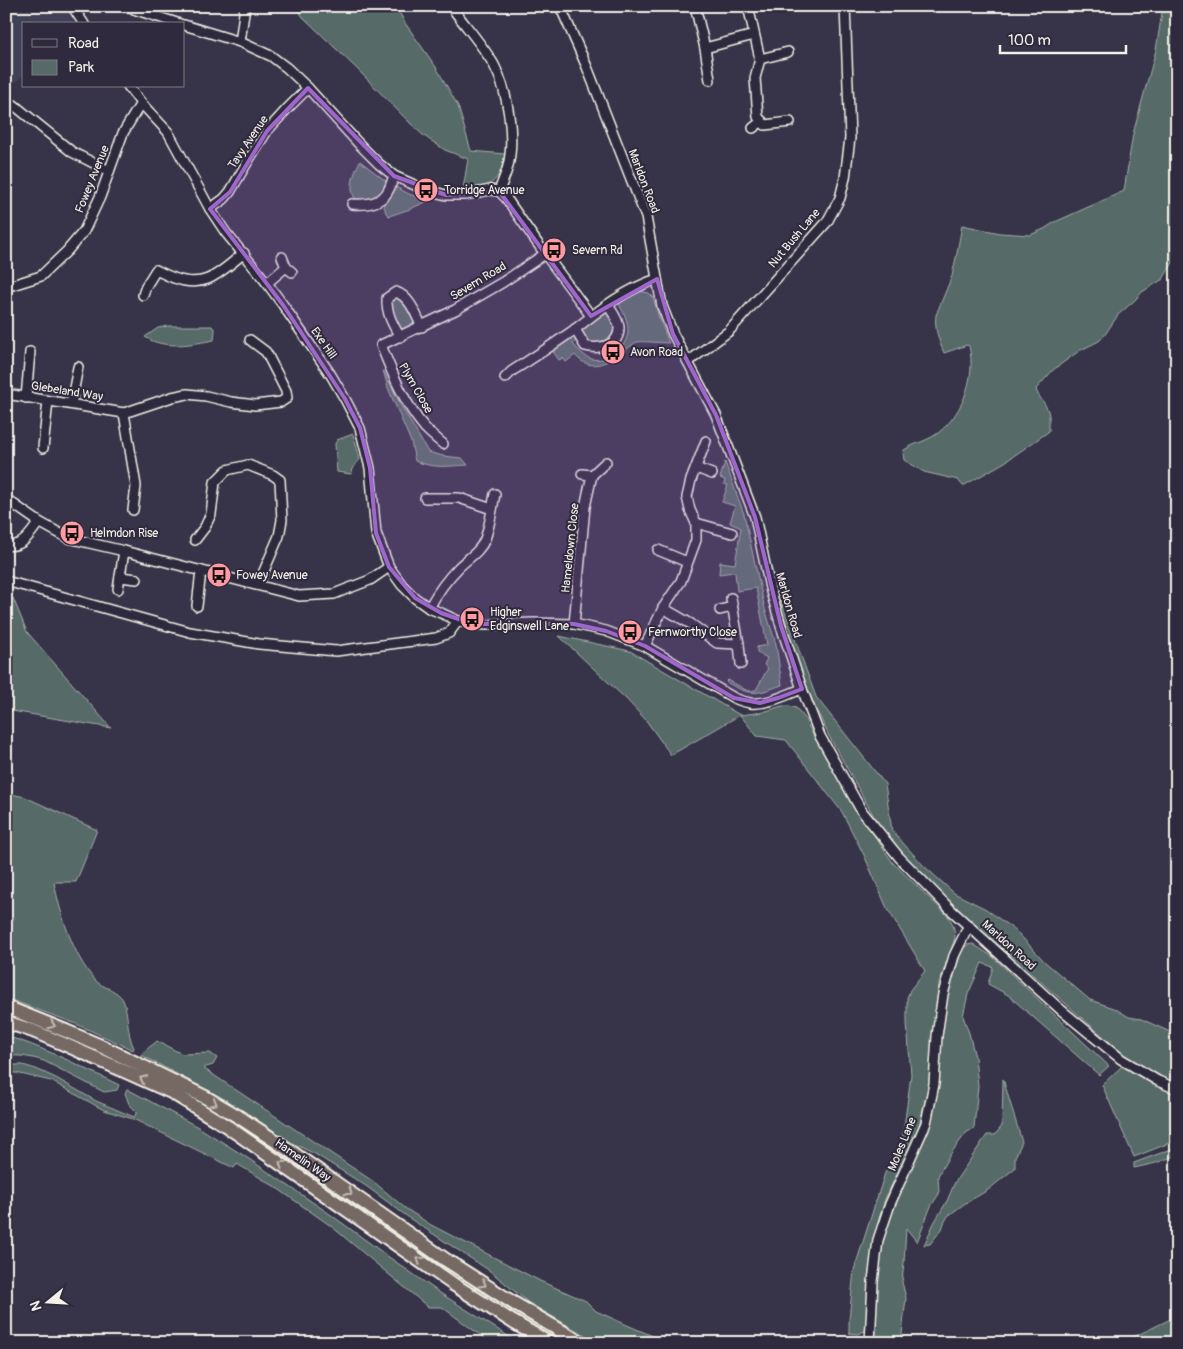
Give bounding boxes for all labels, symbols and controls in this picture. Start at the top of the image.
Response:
legend [22,22,185,88]
scale bar [1000,22,1127,54]
text: 100 m [1008,31,1051,50]
text: Road [68,34,99,53]
text: Park [68,58,95,77]
street label: Tavy Avenue [225,113,272,172]
street label: Fowey Avenue [72,143,113,215]
street label: Marldon Road [624,147,663,216]
bus stop icon: Torridge Avenue [413,177,439,203]
place label: Torridge Avenue [444,183,525,198]
street label: Nut Bush Lane [765,206,824,271]
bus stop icon: Severn Rd [541,237,567,263]
place label: Severn Rd [572,243,623,258]
street label: Severn Road [447,259,509,304]
street label: Exe Hill [307,324,340,362]
bus stop icon: Avon Road [600,339,626,365]
place label: Avon Road [630,345,683,360]
street label: Plym Close [395,360,436,416]
street label: Glebeland Way [30,378,104,405]
street label: Hameldown Close [558,502,583,594]
bus stop icon: Helmdon Rise [59,520,85,546]
place label: Helmdon Rise [90,526,158,541]
bus stop icon: Fowey Avenue [206,562,232,588]
place label: Fowey Avenue [236,568,308,583]
street label: Marldon Road [772,571,805,640]
place label: Higher Edginswell Lane [490,605,569,634]
bus stop icon: Higher Edginswell Lane [459,606,485,632]
bus stop icon: Fernworthy Close [617,619,643,645]
place label: Fernworthy Close [648,625,737,640]
street label: Marldon Road [979,917,1039,974]
one-way arrow [47,1019,55,1029]
one-way arrow [139,1075,148,1085]
one-way arrow [208,1096,217,1106]
street label: Moles Lane [885,1115,920,1173]
street label: Hamelin Way [272,1136,334,1185]
one-way arrow [278,1161,288,1170]
one-way arrow [343,1186,353,1195]
one-way arrow [416,1257,426,1266]
north arrow [22,1276,72,1326]
one-way arrow [478,1278,487,1288]
text: N [27,1299,46,1313]

